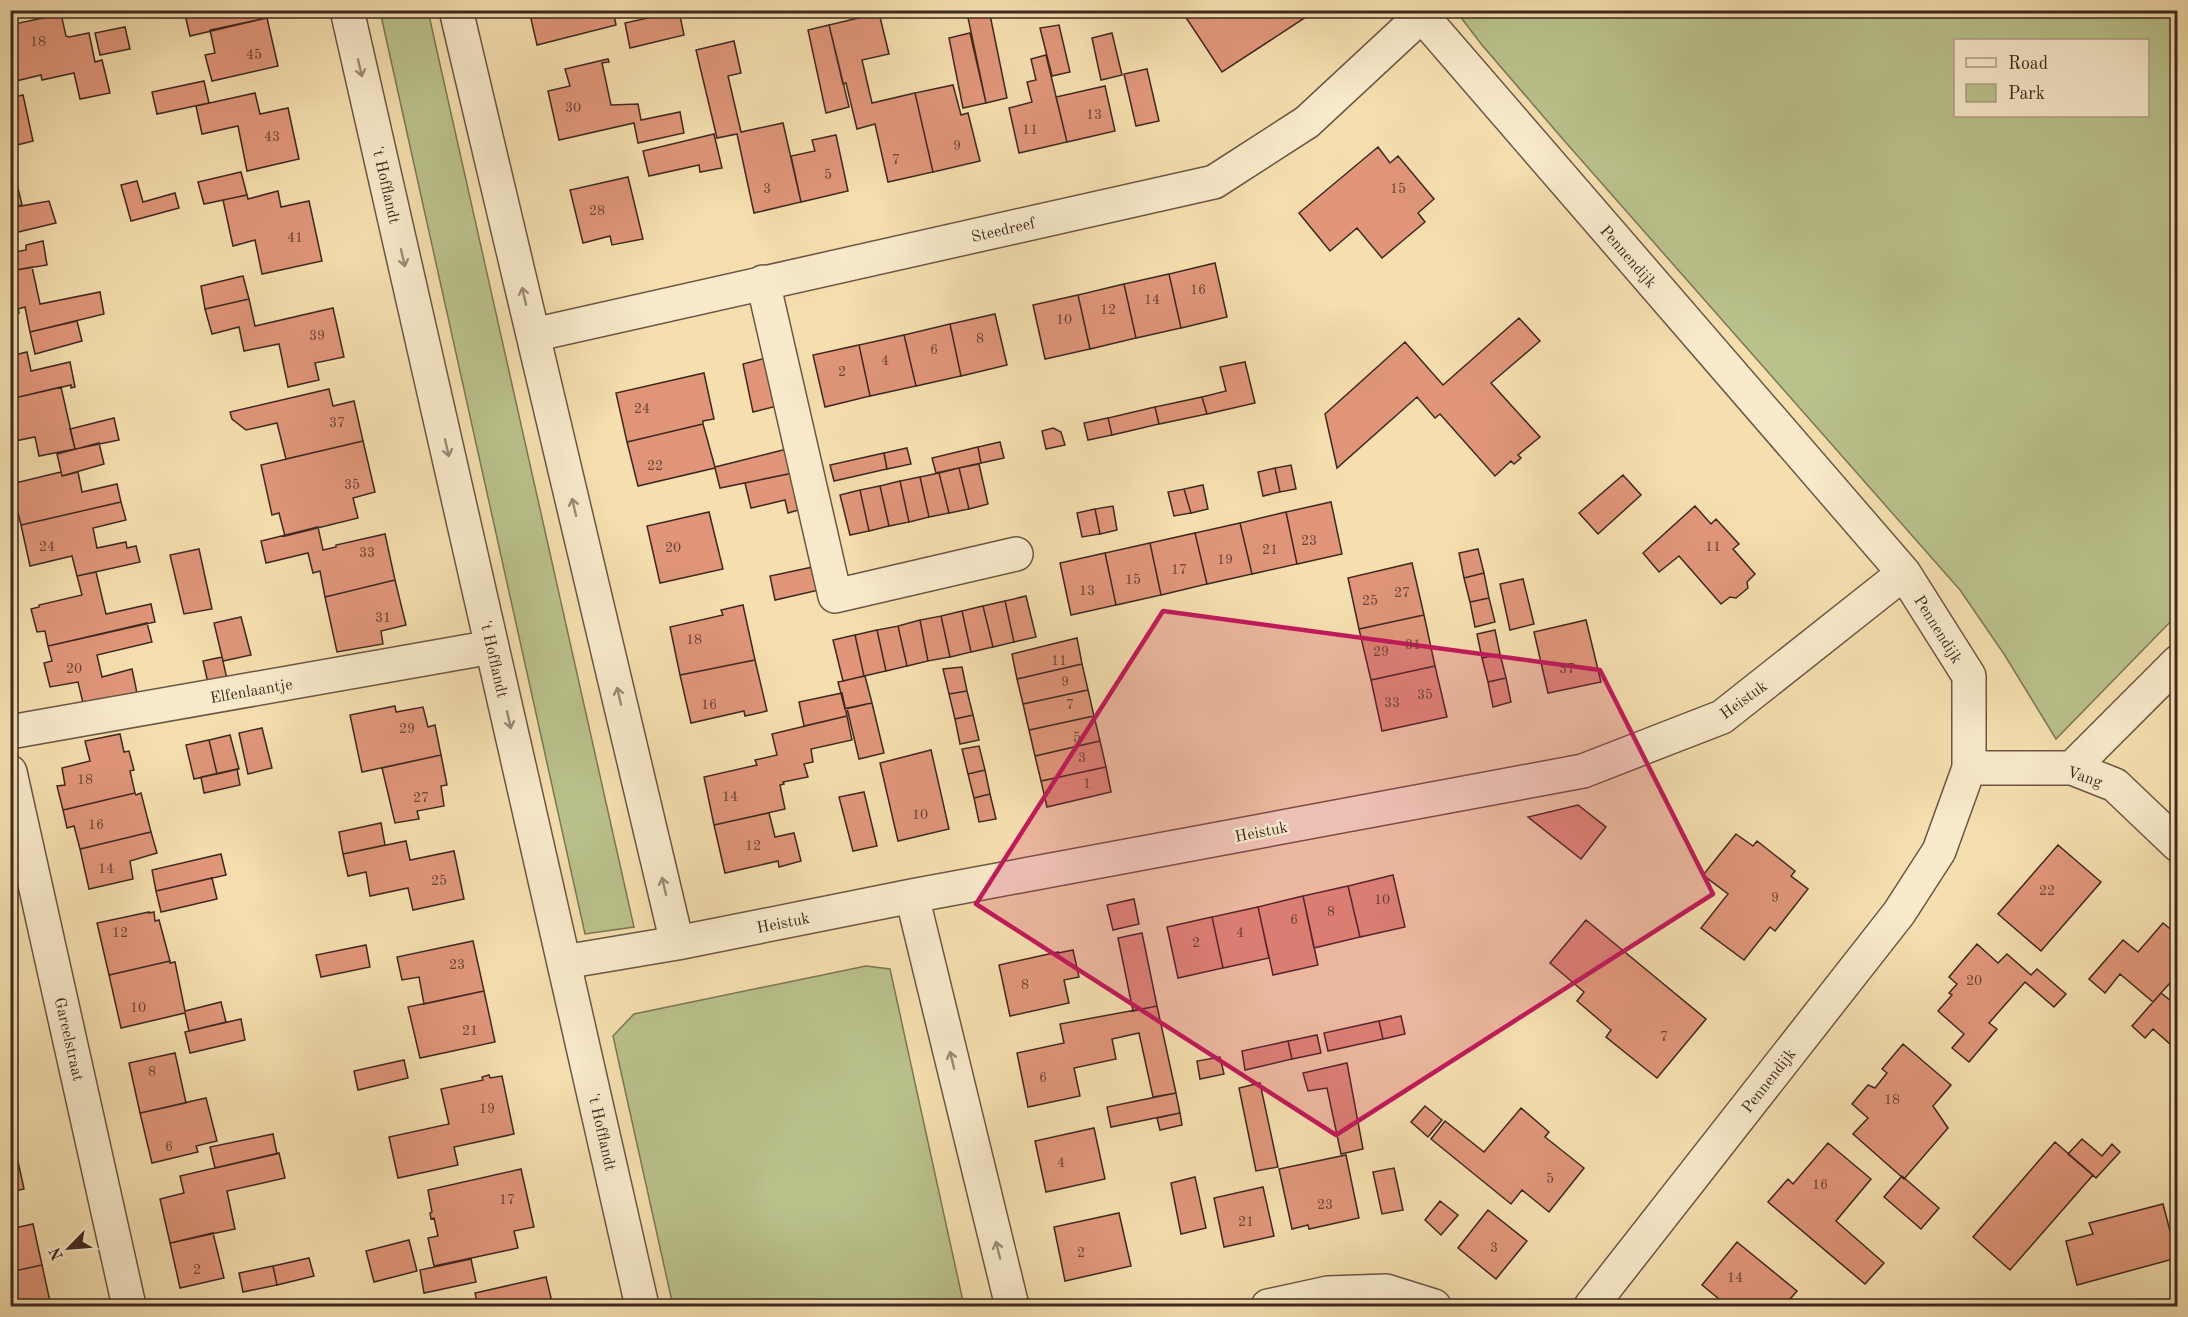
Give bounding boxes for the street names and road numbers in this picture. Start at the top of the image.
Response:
street label: 't Hofflandt [368,145,402,226]
street label: Steedreef [970,216,1038,246]
street label: Pennendijk [1596,223,1659,292]
street label: Pennendijk [1910,593,1964,667]
street label: 't Hofflandt [476,619,510,700]
street label: Elfenlaantje [209,677,294,707]
street label: Heistuk [1718,678,1771,723]
street label: Vang [2065,765,2104,791]
street label: Heistuk [1233,820,1289,846]
street label: Heistuk [755,911,811,937]
street label: Gareelstraat [51,996,86,1083]
street label: Pennendijk [1740,1046,1800,1116]
street label: 't Hofflandt [584,1092,618,1173]

